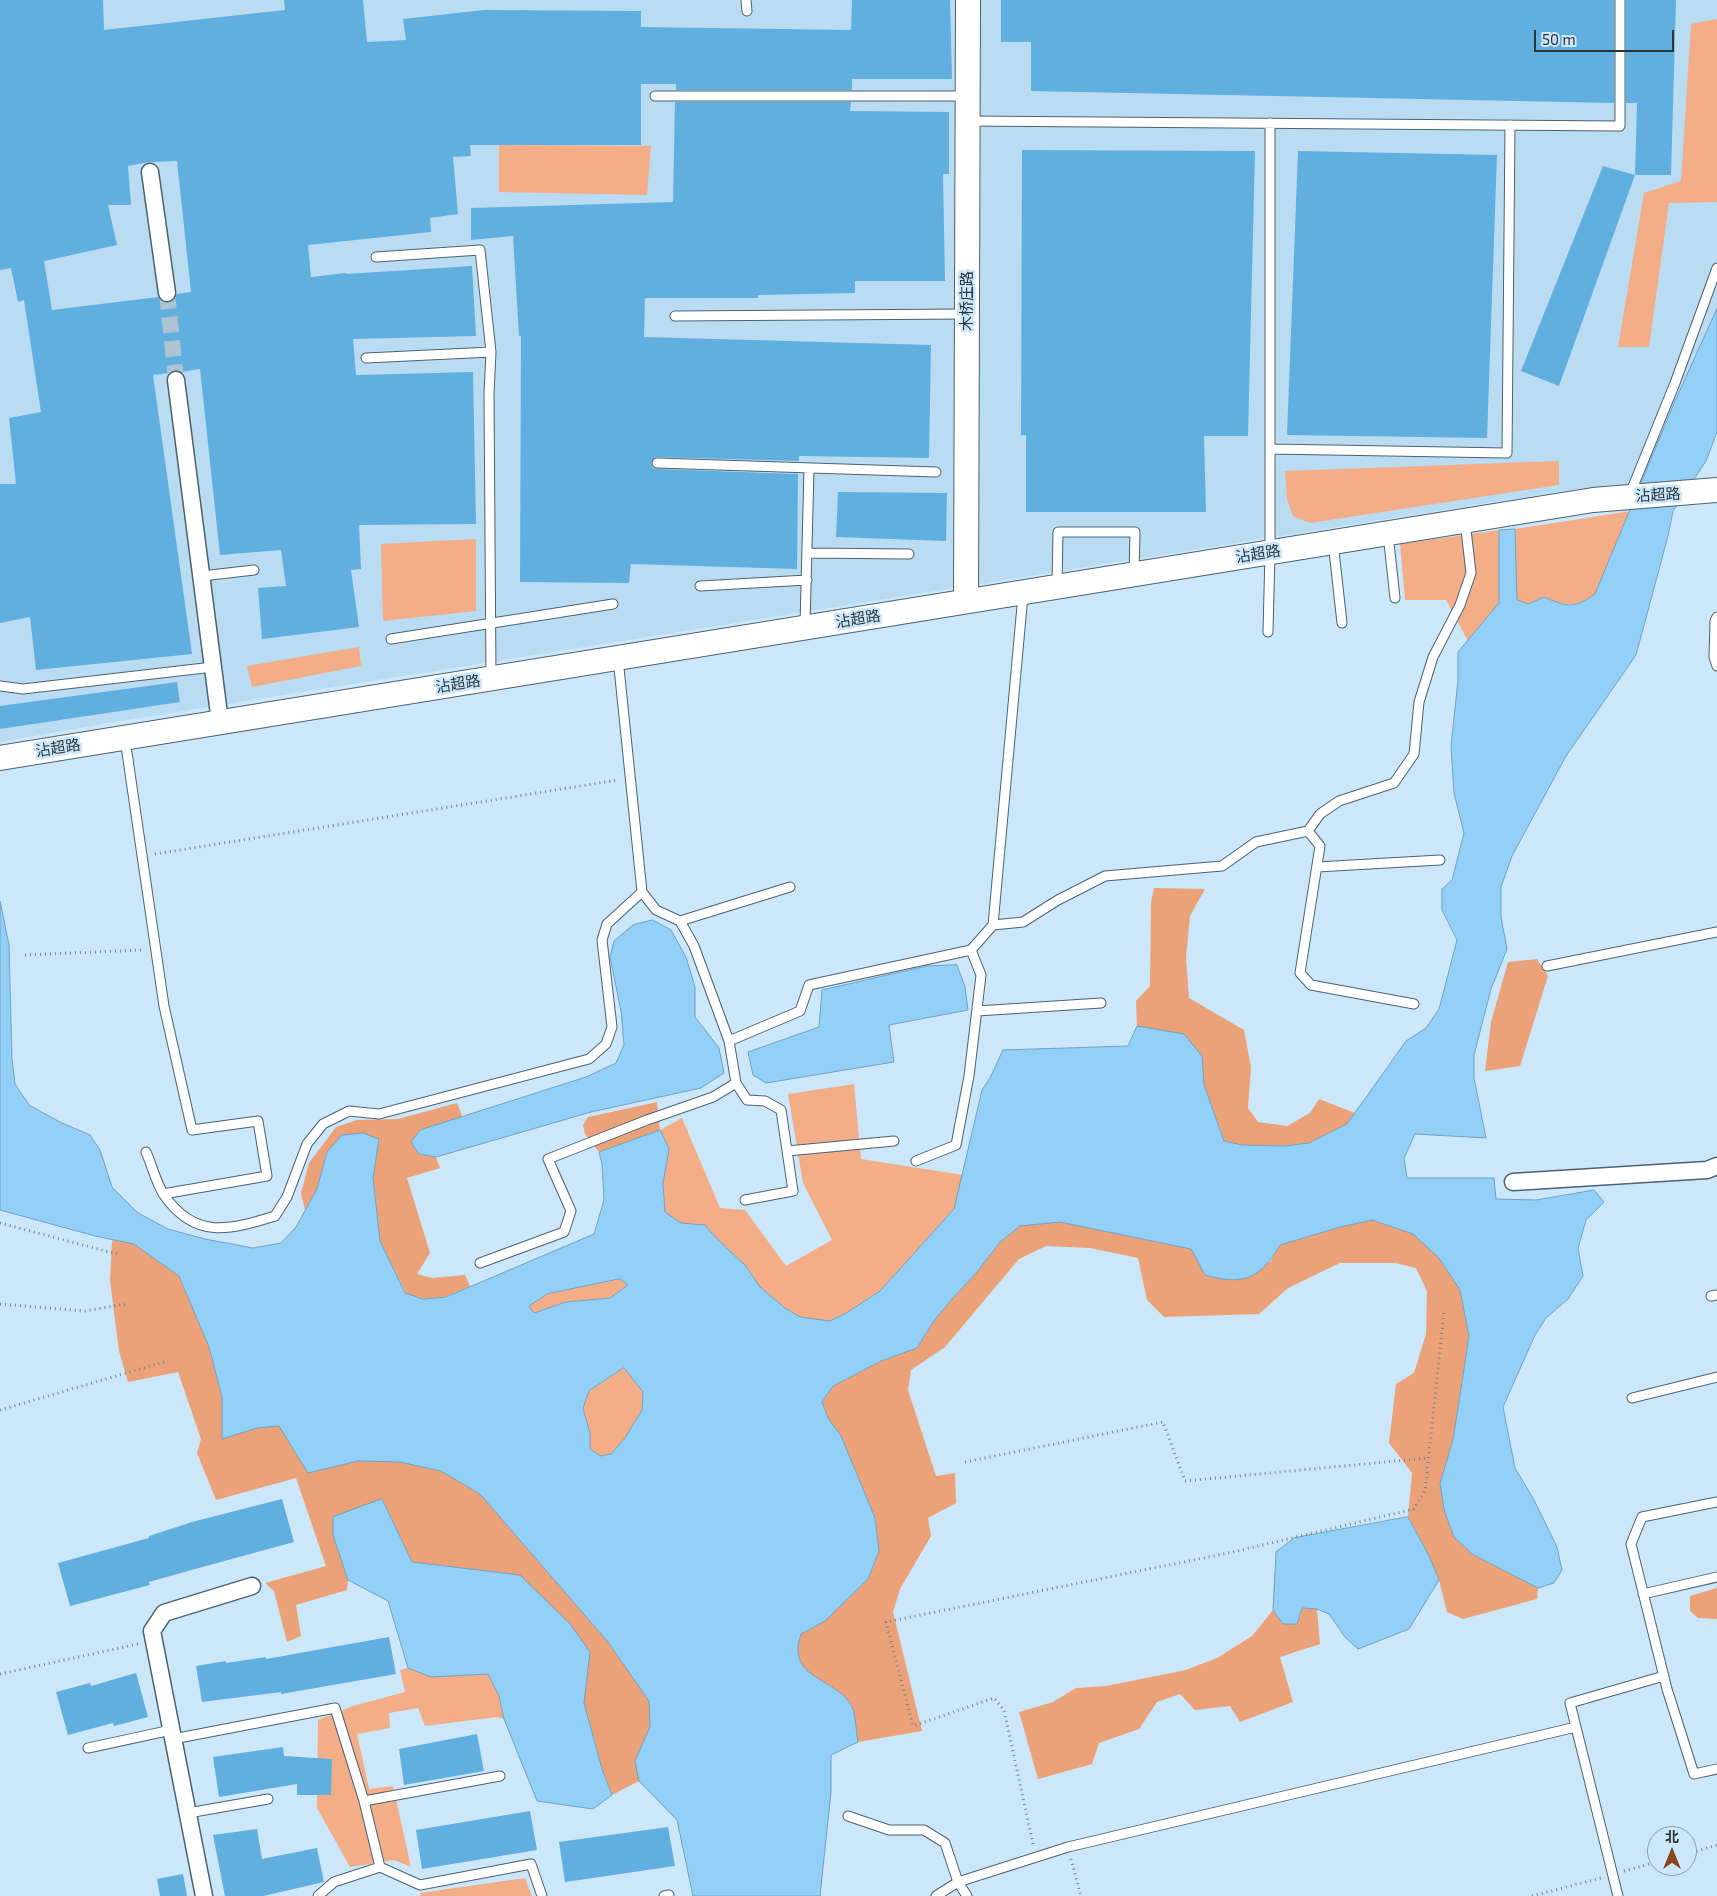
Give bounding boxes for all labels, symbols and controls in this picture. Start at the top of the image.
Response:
scale bar [1537,20,1677,52]
text: 50 m [1542,30,1576,48]
street label: 木桥庄路 [958,271,976,331]
street label: 沾超路 [1635,485,1681,505]
street label: 沾超路 [1234,542,1282,566]
street label: 沾超路 [834,607,882,631]
street label: 沾超路 [434,672,482,696]
street label: 沾超路 [34,736,82,760]
north arrow [1647,1826,1697,1876]
text: 北 [1665,1828,1679,1845]

